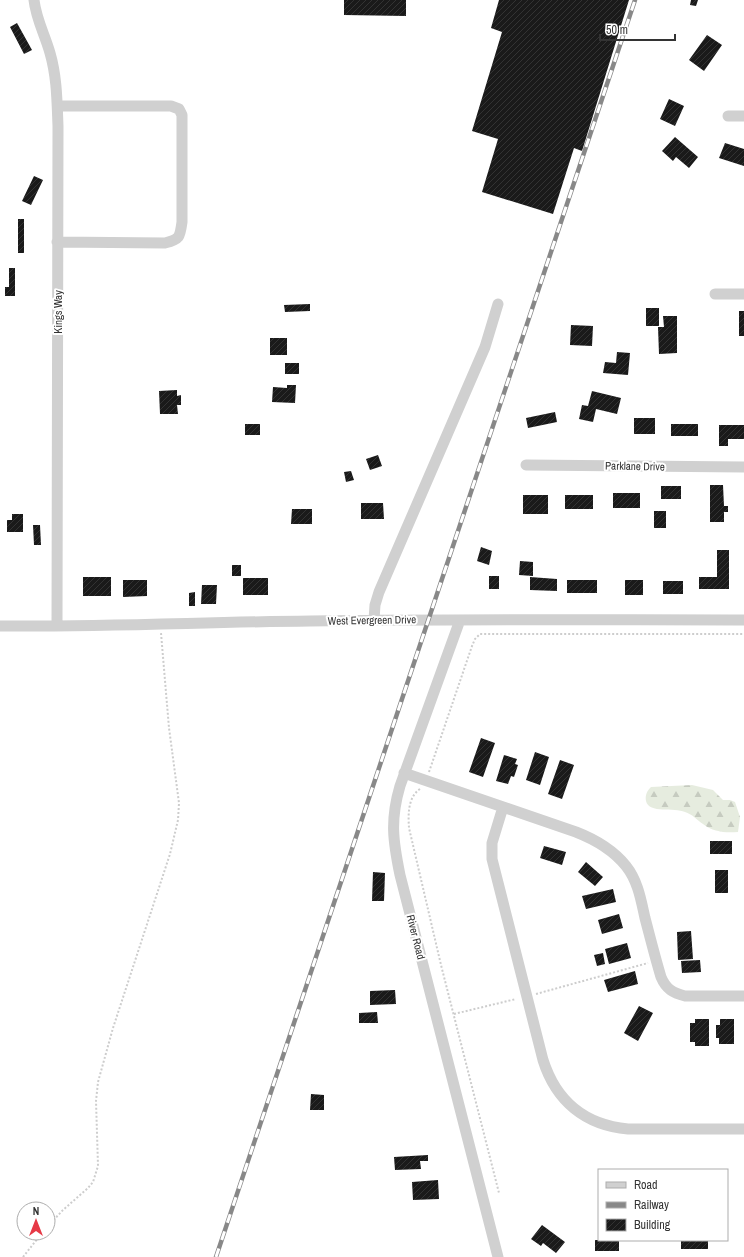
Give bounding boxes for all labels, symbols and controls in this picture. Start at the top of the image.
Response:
scale bar [600,16,675,42]
text: 50 m [606,22,628,38]
street label: Kings Way [51,290,65,334]
street label: Parklane Drive [605,458,665,474]
street label: West Evergreen Drive [328,612,416,628]
street label: River Road [404,913,428,961]
legend [598,1169,728,1241]
text: Road [634,1177,658,1193]
text: Railway [634,1197,669,1213]
north arrow [16,1201,56,1241]
text: N [33,1204,39,1218]
text: Building [634,1217,671,1233]

